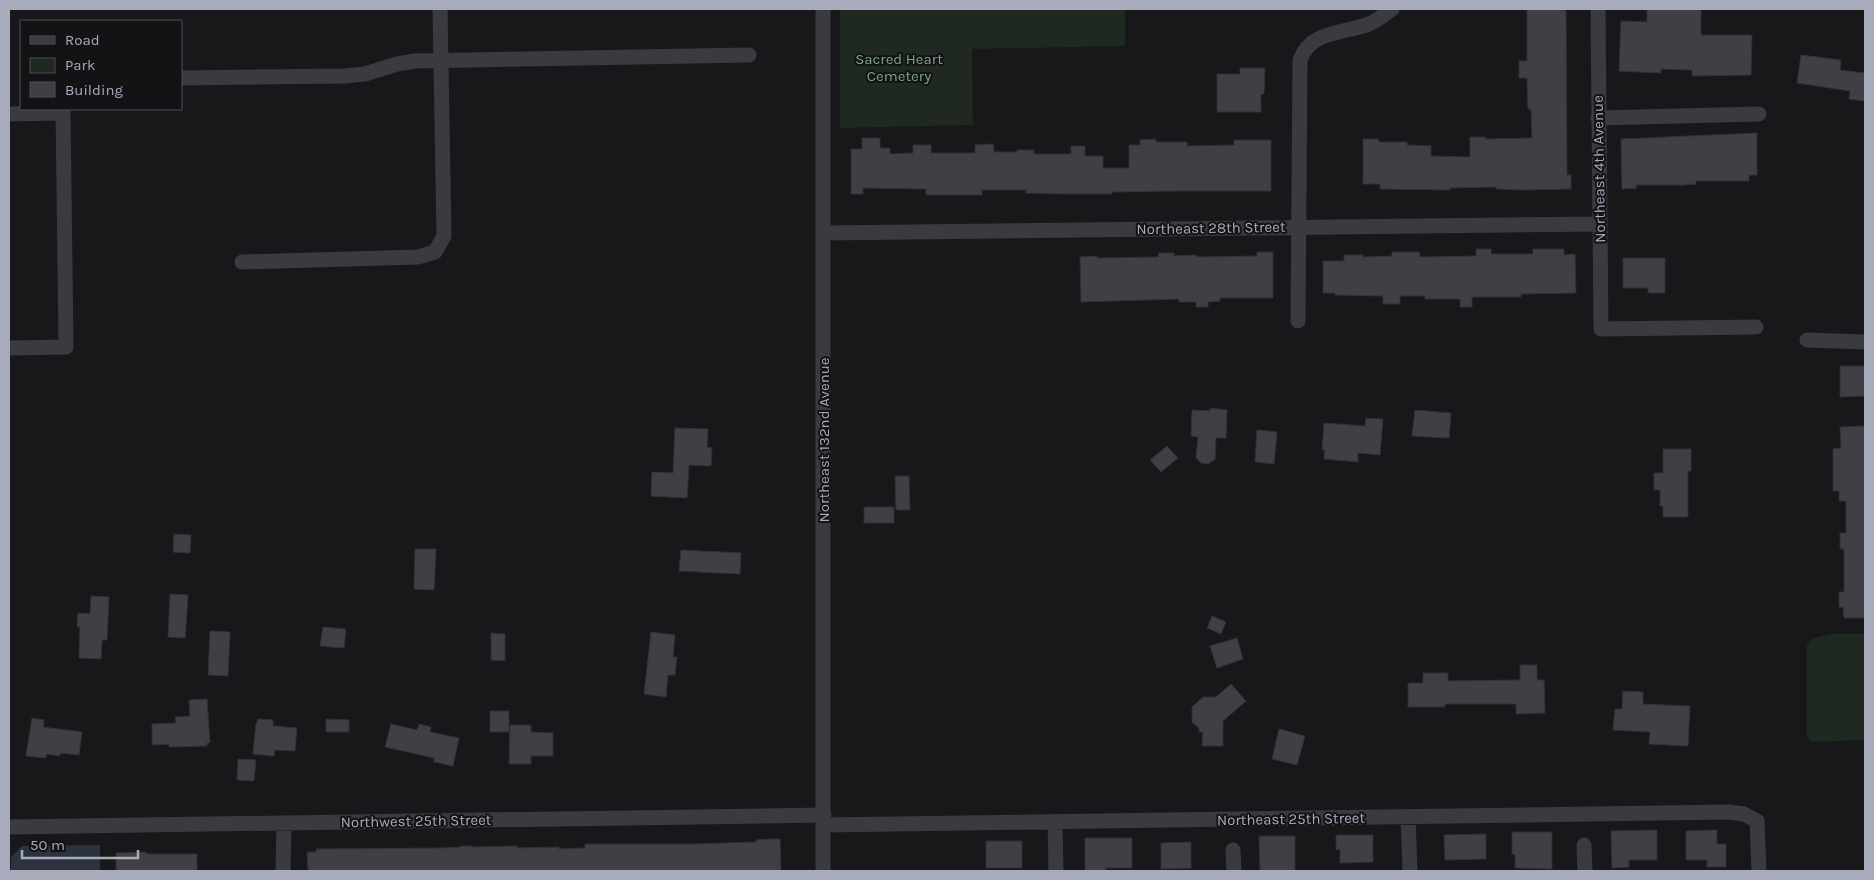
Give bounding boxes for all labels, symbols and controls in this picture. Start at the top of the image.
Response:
legend [20,20,182,110]
text: Road [65,31,100,49]
park label: Sacred Heart Cemetery [855,50,943,85]
text: Park [65,56,95,74]
text: Building [65,81,123,99]
street label: Northeast 4th Avenue [1589,95,1609,243]
street label: Northeast 28th Street [1136,218,1286,238]
street label: Northeast 132nd Avenue [815,358,833,523]
street label: Northeast 25th Street [1217,809,1366,829]
street label: Northwest 25th Street [340,811,492,831]
scale bar [22,828,139,860]
text: 50 m [30,836,65,854]

